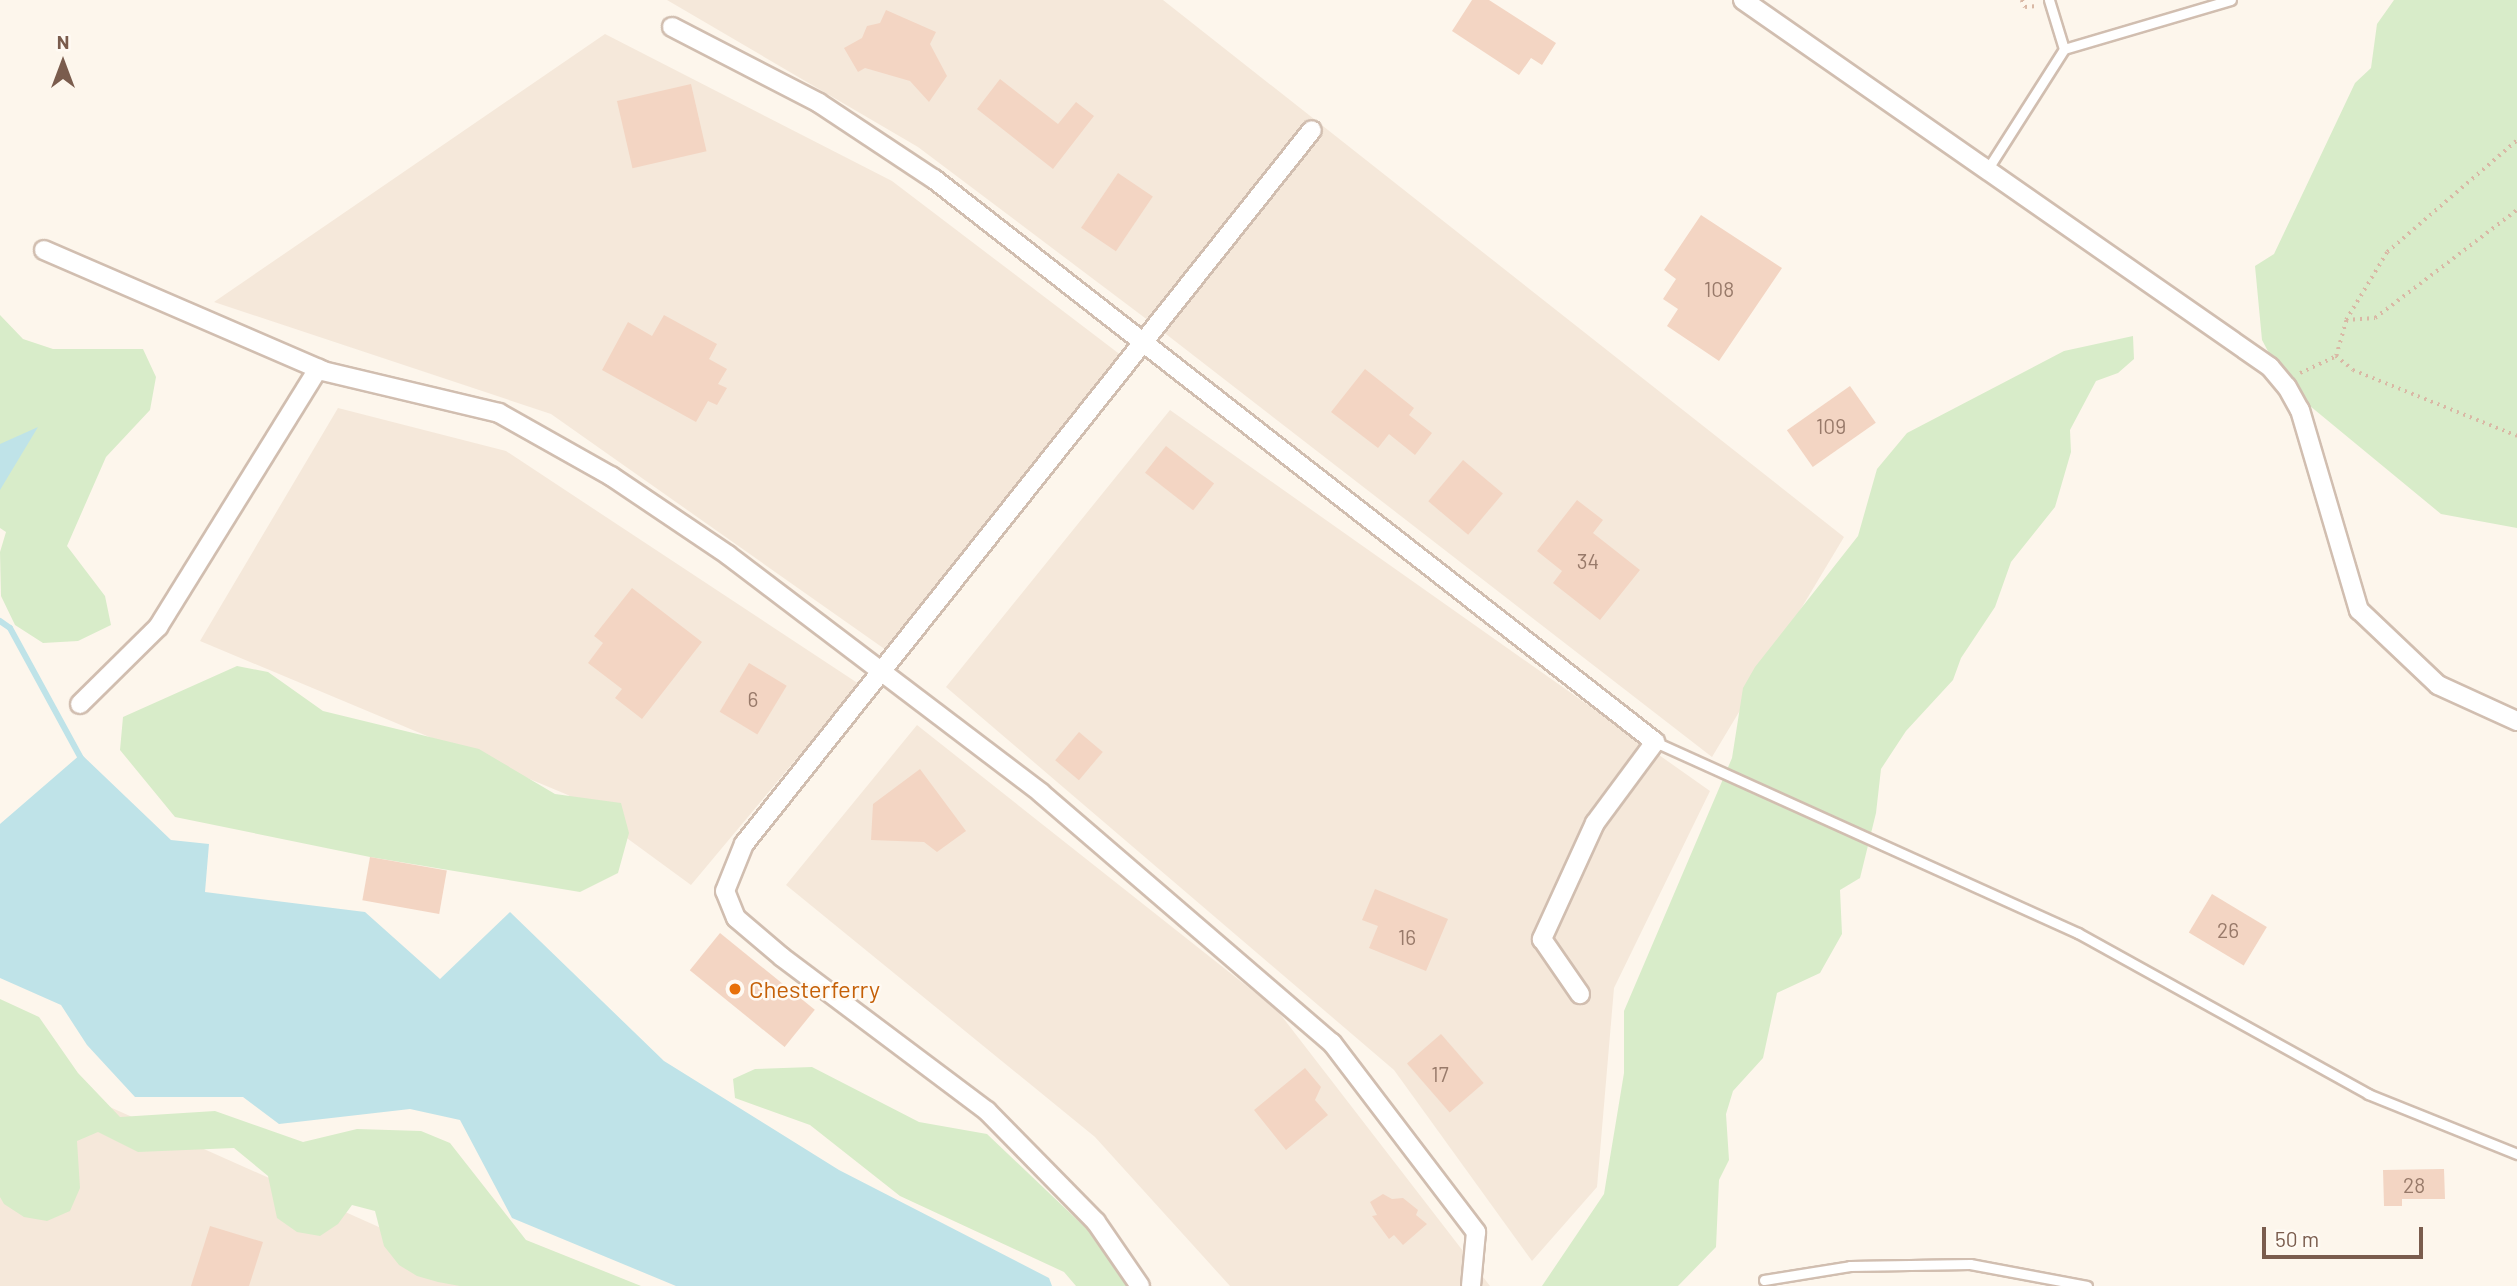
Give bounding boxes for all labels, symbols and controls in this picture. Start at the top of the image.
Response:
north arrow [28,28,98,98]
text: N [57,30,69,53]
house number: 108 [1704,276,1734,302]
house number: 109 [1816,413,1846,439]
house number: 34 [1577,548,1599,574]
house number: 6 [748,686,758,712]
house number: 26 [2217,917,2239,943]
house number: 16 [1398,924,1416,950]
place label: Chesterferry [749,975,880,1003]
marker: Chesterferry [727,981,743,997]
house number: 17 [1431,1061,1449,1087]
house number: 28 [2403,1172,2425,1198]
scale bar [2265,1212,2426,1256]
text: 50 m [2275,1226,2319,1251]

